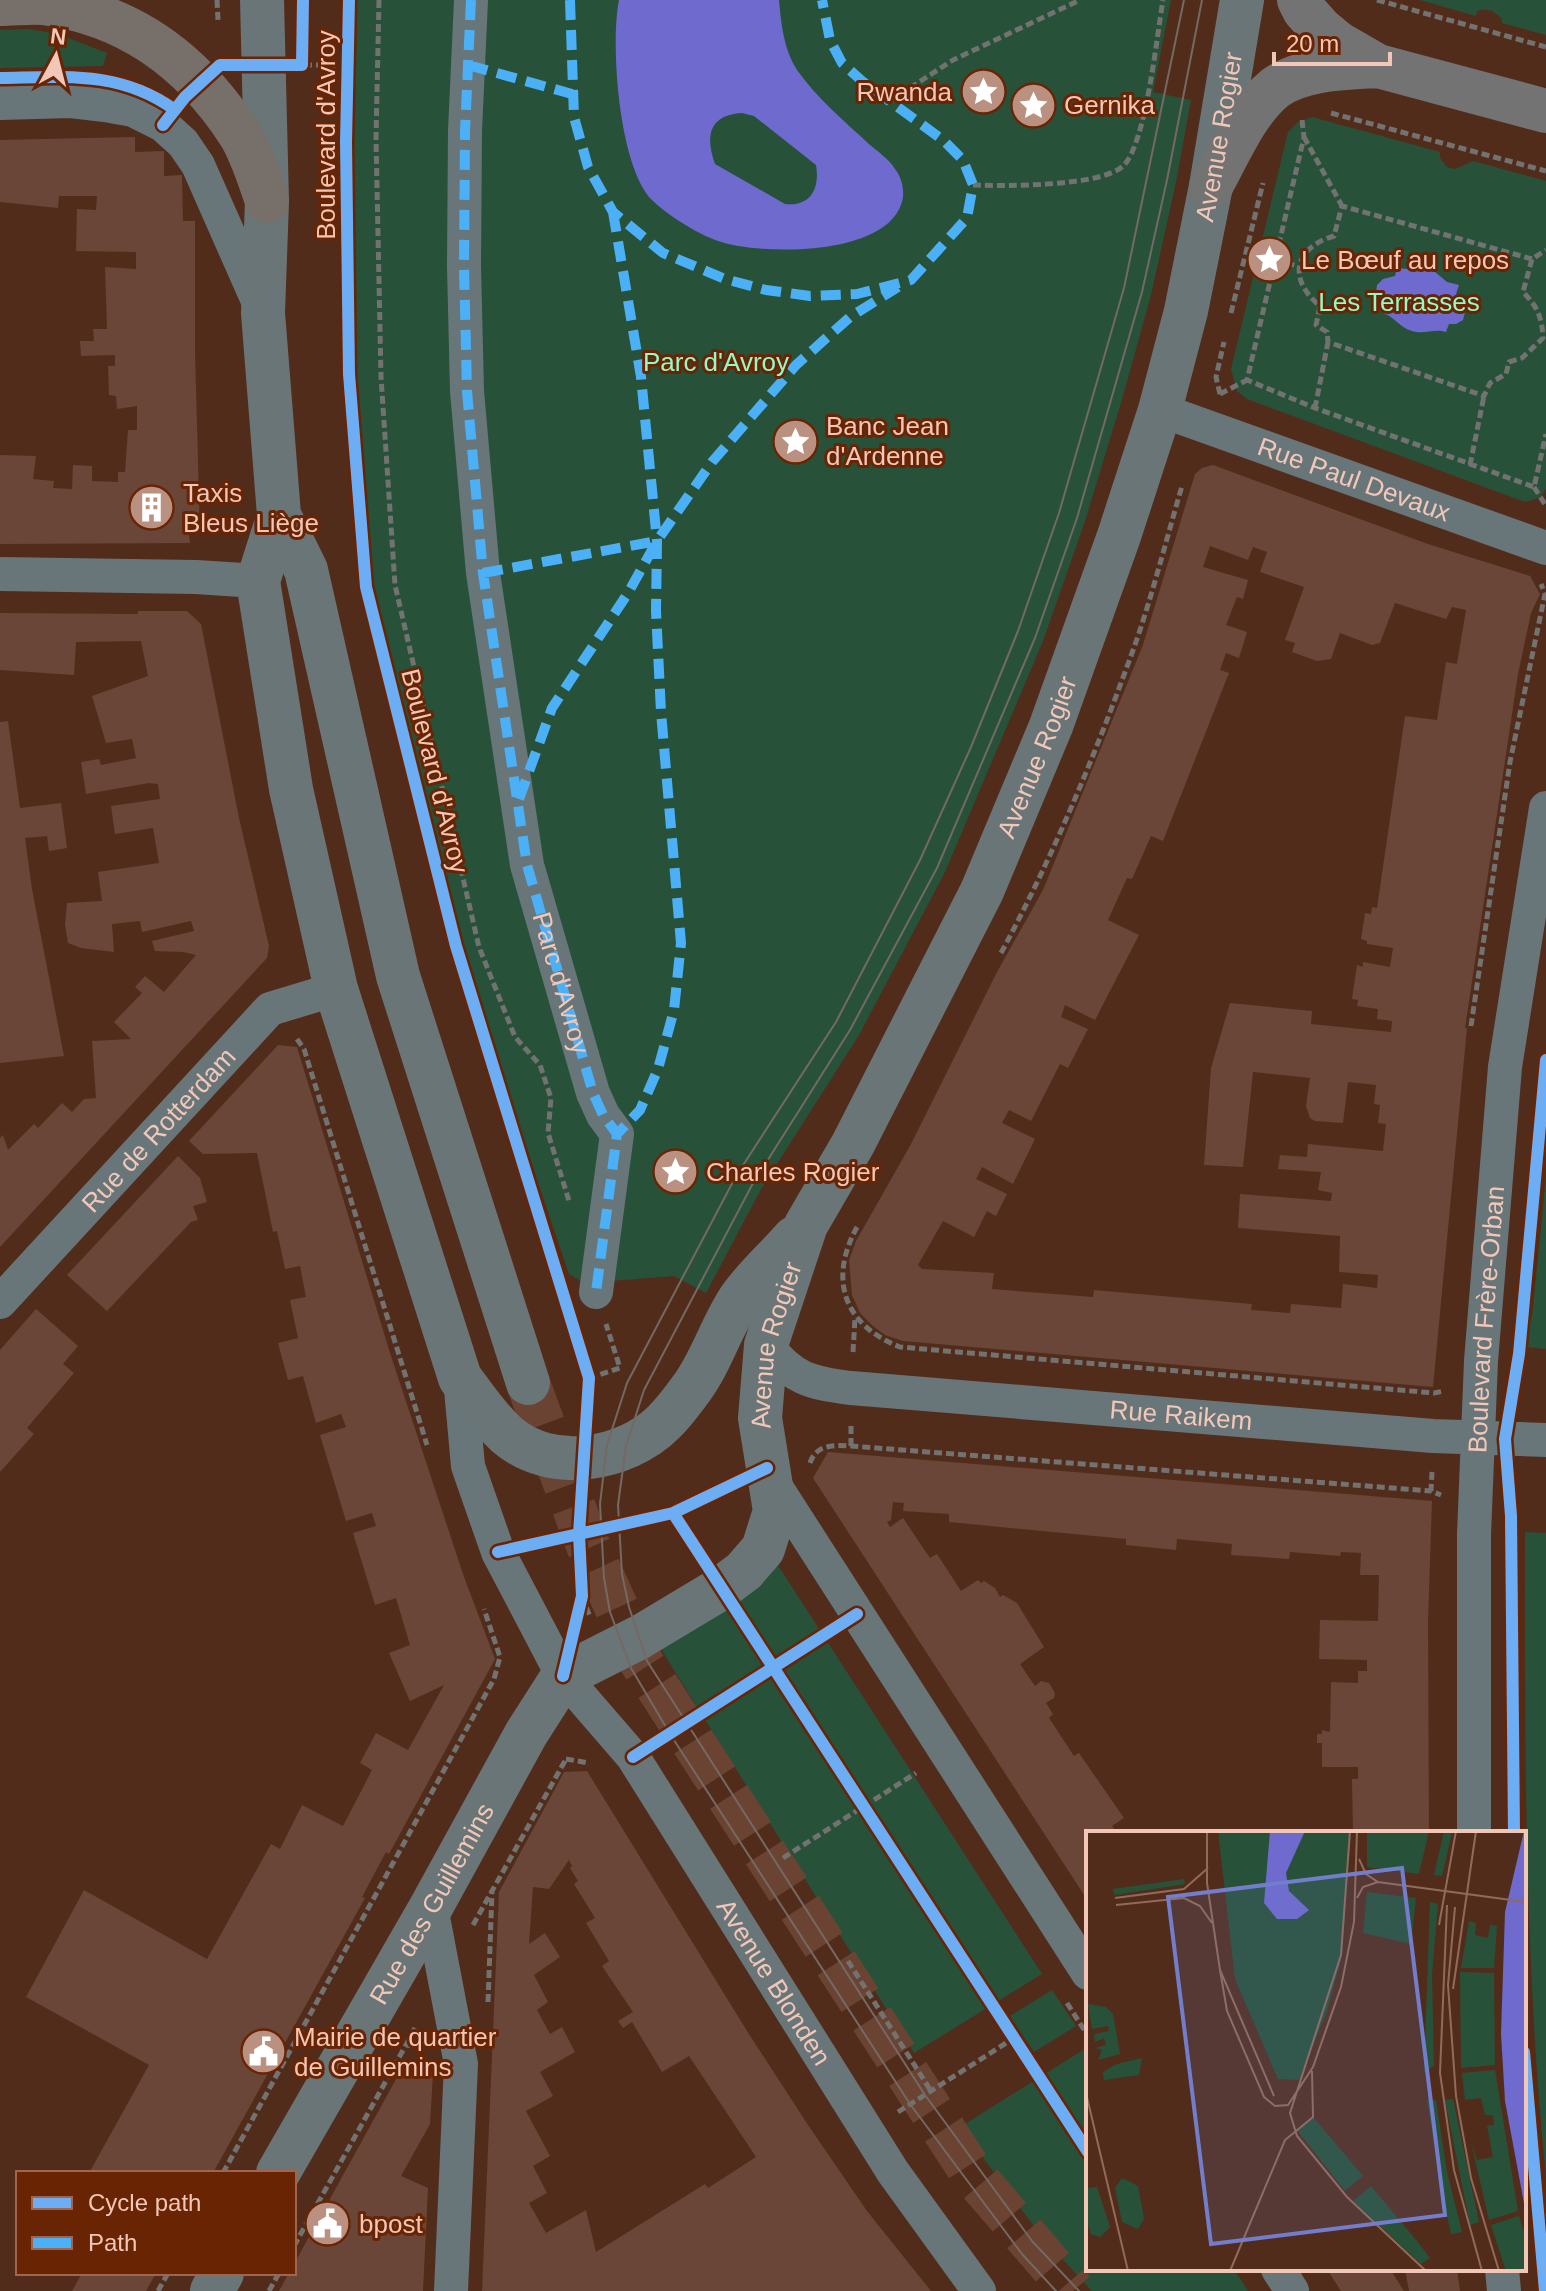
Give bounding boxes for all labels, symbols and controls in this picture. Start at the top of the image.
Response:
north arrow [16,16,96,96]
scale bar [1274,16,1390,66]
text: N [49,23,68,50]
street label: Boulevard d'Avroy [311,30,341,240]
text: 20 m [1286,30,1339,57]
street label: Avenue Rogier [1189,49,1248,224]
place icon: Rwanda [959,68,1007,116]
place label: Rwanda [857,77,953,107]
place icon: Gernika [1009,81,1057,129]
place label: Gernika [1064,90,1156,120]
place icon: Le Bœuf au repos [1246,236,1294,284]
place label: Le Bœuf au repos [1301,245,1509,275]
park label: Les Terrasses [1318,287,1480,317]
park label: Parc d'Avroy [643,347,789,377]
place label: Banc Jean d'Ardenne [826,411,949,471]
place icon: Banc Jean d'Ardenne [771,417,819,465]
street label: Rue Paul Devaux [1254,431,1454,528]
place label: Taxis Bleus Liège [183,478,319,538]
building icon: Taxis Bleus Liège [128,484,176,532]
street label: Boulevard d'Avroy [395,666,475,876]
street label: Avenue Rogier [991,672,1083,842]
street label: Parc d'Avroy [526,909,596,1057]
street label: Rue de Rotterdam [76,1042,242,1218]
place icon: Charles Rogier [651,1148,699,1196]
place label: Charles Rogier [706,1157,880,1187]
street label: Boulevard Frère-Orban [1462,1185,1510,1453]
street label: Avenue Rogier [744,1258,808,1432]
street label: Rue Raikem [1108,1394,1254,1436]
street label: Rue des Guillemins [363,1798,500,2010]
inset map [1086,1831,1526,2271]
street label: Avenue Blonden [711,1893,837,2071]
place label: Mairie de quartier de Guillemins [294,2022,497,2082]
public building icon: Mairie de quartier de Guillemins [239,2028,287,2076]
legend [16,2171,296,2275]
text: Cycle path [88,2189,201,2216]
public building icon: bpost [304,2200,352,2248]
place label: bpost [359,2209,423,2239]
text: Path [88,2229,137,2256]

